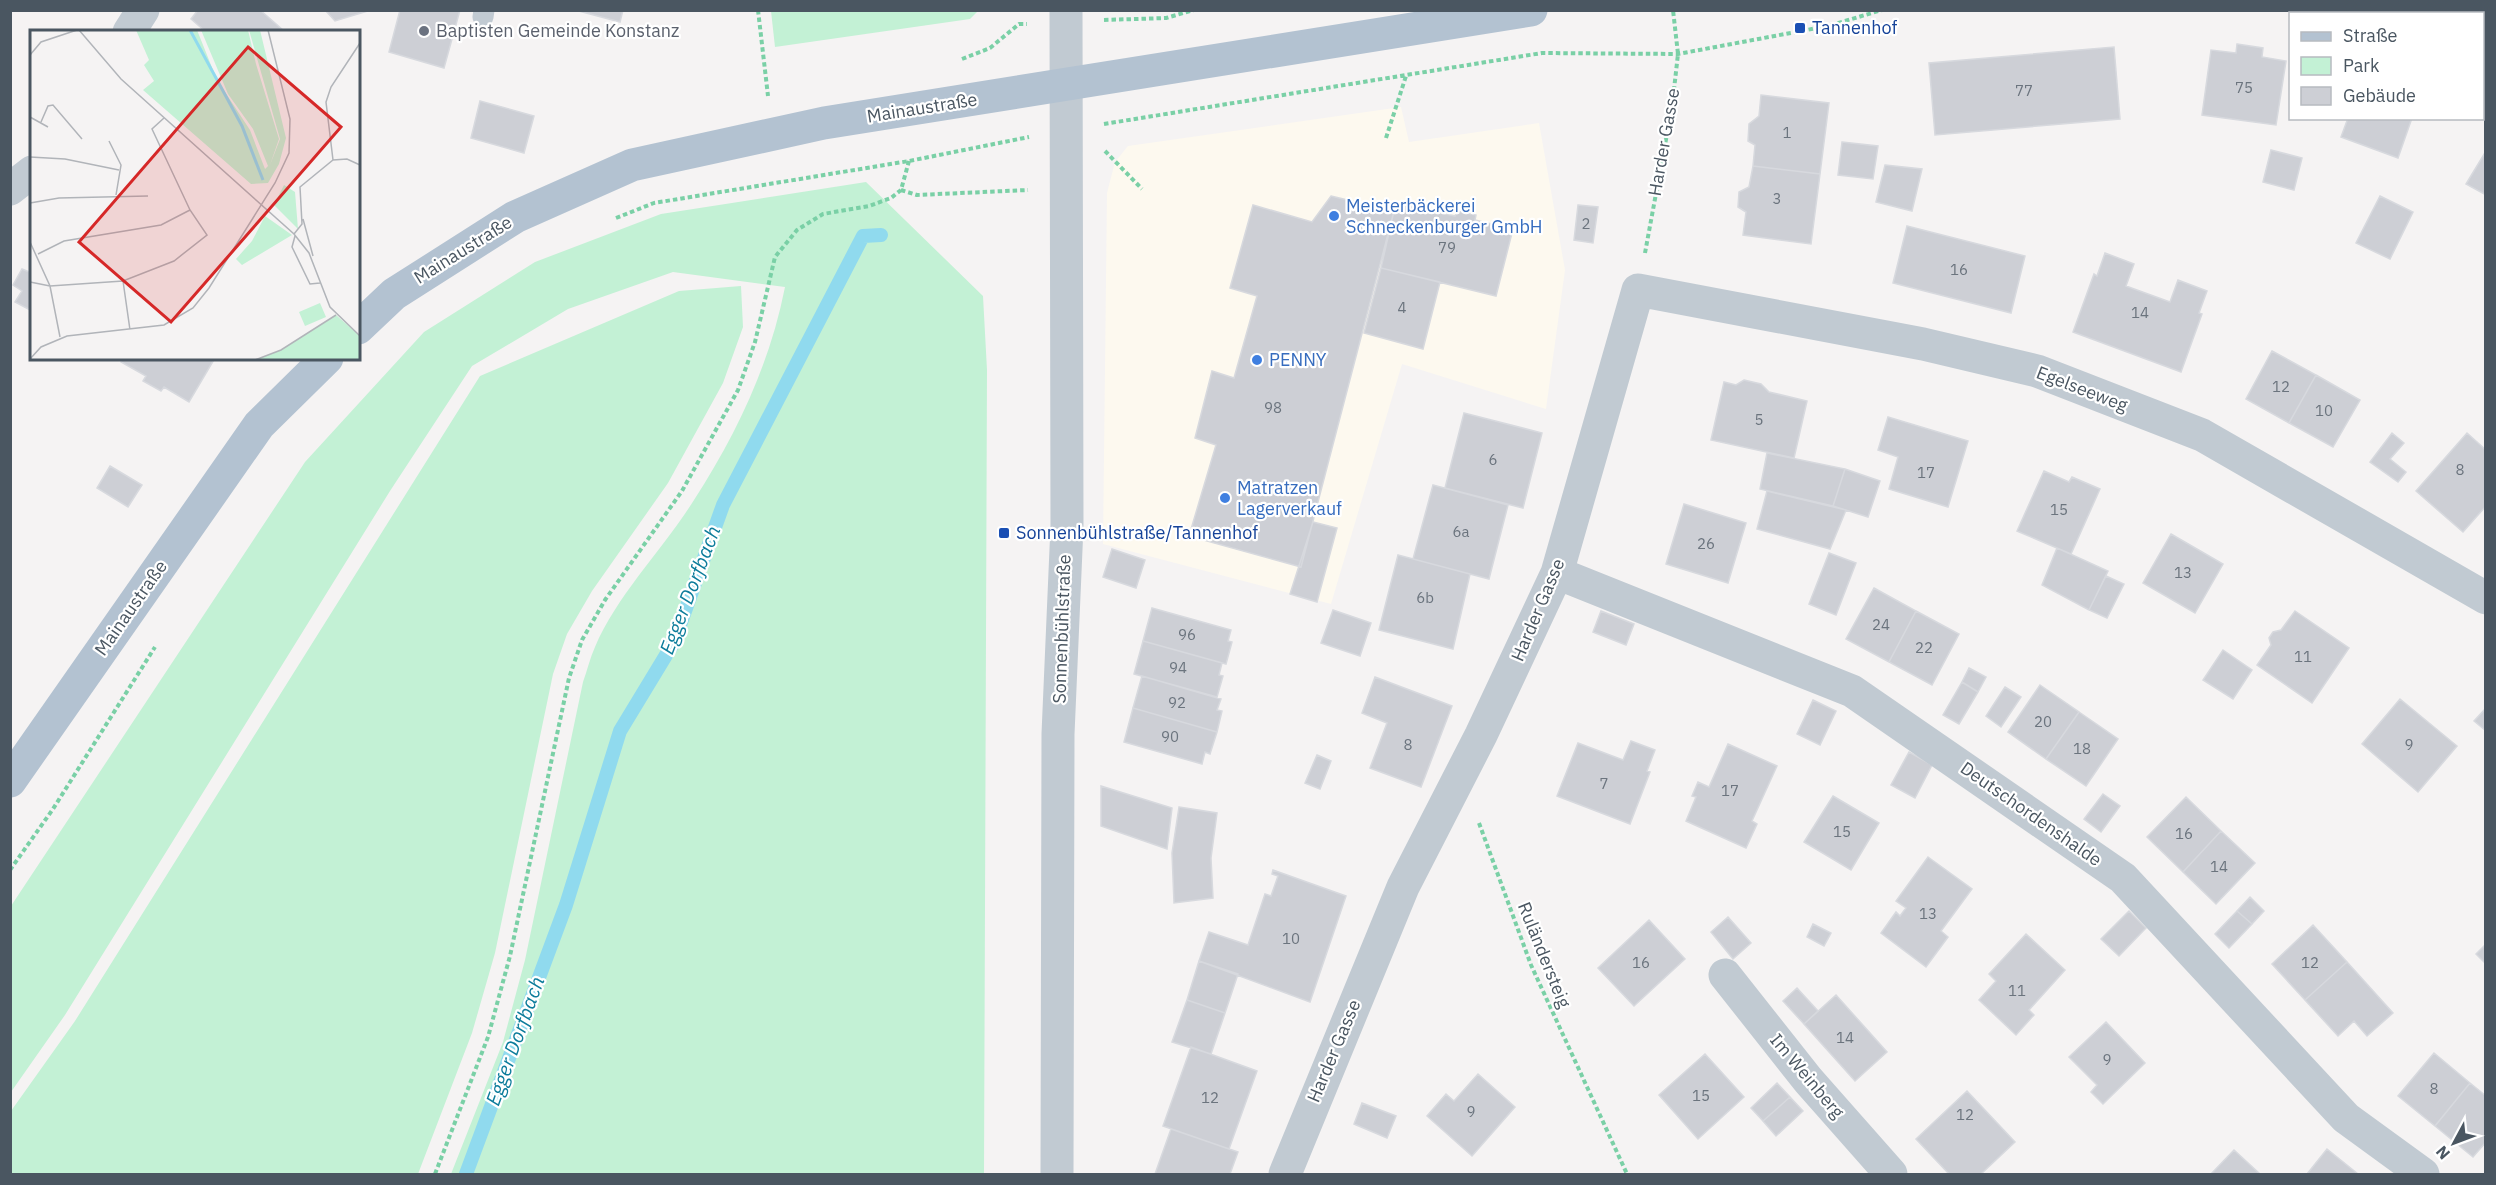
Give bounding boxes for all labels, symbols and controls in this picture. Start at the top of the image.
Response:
legend [2289,12,2484,120]
place label: Tannenhof [1812,16,1897,39]
place label: Baptisten Gemeinde Konstanz [436,19,679,42]
marker: Tannenhof [1793,21,1807,35]
marker: Baptisten Gemeinde Konstanz [417,24,431,38]
text: Straße [2343,24,2397,47]
inset map [30,30,360,360]
text: Park [2343,54,2380,77]
house number: 75 [2235,78,2253,97]
house number: 77 [2015,81,2033,100]
text: Gebäude [2343,84,2416,107]
street label: Harder Gasse [1643,86,1684,198]
street label: Mainaustraße [865,87,979,128]
house number: 1 [1782,123,1792,142]
house number: 3 [1772,189,1782,208]
place label: Meisterbäckerei Schneckenburger GmbH [1346,194,1543,238]
marker: Meisterbäckerei Schneckenburger GmbH [1327,209,1341,223]
street label: Mainaustraße [409,210,516,289]
house number: 2 [1581,214,1591,233]
house number: 79 [1438,238,1456,257]
house number: 16 [1950,260,1968,279]
house number: 4 [1397,298,1407,317]
house number: 14 [2131,303,2149,322]
place label: PENNY [1269,348,1327,371]
marker: PENNY [1250,353,1264,367]
street label: Egelseeweg [2033,361,2132,417]
house number: 12 [2272,377,2290,396]
house number: 98 [1264,398,1282,417]
house number: 10 [2315,401,2333,420]
house number: 5 [1754,410,1764,429]
house number: 6 [1488,450,1498,469]
house number: 8 [2455,460,2465,479]
house number: 17 [1917,463,1935,482]
place label: Matratzen Lagerverkauf [1237,476,1342,520]
marker: Matratzen Lagerverkauf [1218,491,1232,505]
house number: 15 [2050,500,2068,519]
place label: Sonnenbühlstraße/Tannenhof [1016,521,1258,544]
water label: Egger Dorfbach [653,522,726,658]
house number: 6a [1452,522,1470,541]
marker: Sonnenbühlstraße/Tannenhof [997,526,1011,540]
house number: 26 [1697,534,1715,553]
street label: Sonnenbühlstraße [1047,554,1076,704]
street label: Mainaustraße [89,555,172,660]
street label: Harder Gasse [1506,555,1570,665]
house number: 13 [2174,563,2192,582]
house number: 6b [1416,588,1434,607]
house number: 24 [1872,615,1890,634]
house number: 96 [1178,625,1196,644]
house number: 22 [1915,638,1933,657]
house number: 11 [2294,647,2312,666]
house number: 94 [1169,658,1187,677]
house number: 92 [1168,693,1186,712]
house number: 20 [2034,712,2052,731]
house number: 90 [1161,727,1179,746]
house number: 8 [1403,735,1413,754]
house number: 9 [2404,735,2414,754]
house number: 18 [2073,739,2091,758]
street label: Deutschordenshalde [1956,756,2107,871]
house number: 7 [1599,774,1609,793]
house number: 17 [1721,781,1739,800]
house number: 15 [1833,822,1851,841]
house number: 16 [2175,824,2193,843]
house number: 14 [2210,857,2228,876]
street label: Ruländersteig [1513,898,1576,1012]
house number: 13 [1919,904,1937,923]
house number: 10 [1282,929,1300,948]
house number: 16 [1632,953,1650,972]
house number: 12 [2301,953,2319,972]
water label: Egger Dorfbach [479,973,550,1109]
house number: 11 [2008,981,2026,1000]
street label: Harder Gasse [1302,996,1366,1106]
house number: 14 [1836,1028,1854,1047]
street label: Im Weinberg [1765,1029,1850,1123]
house number: 9 [2102,1050,2112,1069]
house number: 8 [2429,1079,2439,1098]
house number: 15 [1692,1086,1710,1105]
house number: 12 [1201,1088,1219,1107]
house number: 9 [1466,1102,1476,1121]
house number: 12 [1956,1105,1974,1124]
north arrow [2424,1113,2484,1173]
text: N [2431,1142,2454,1164]

